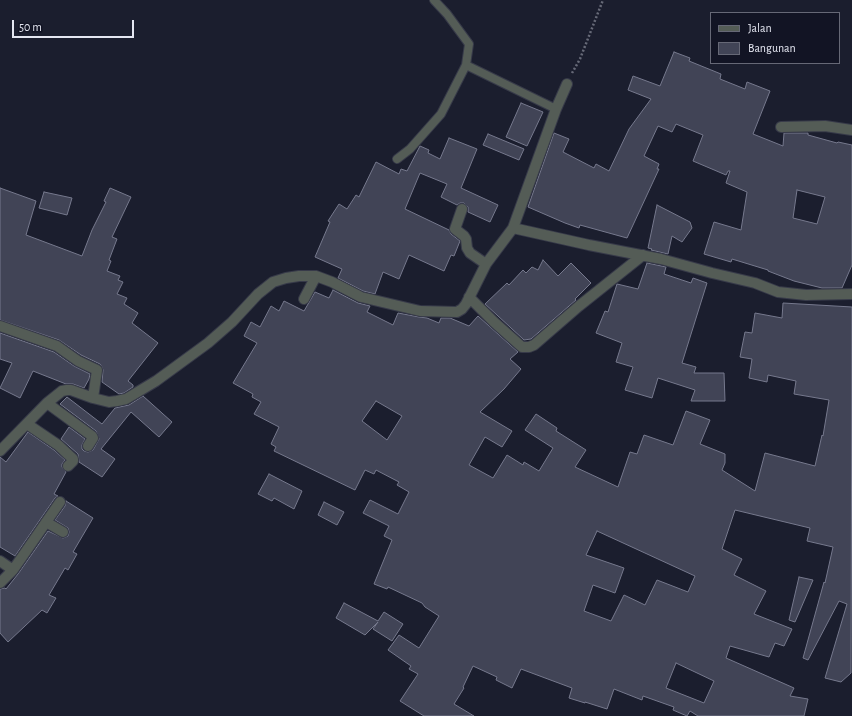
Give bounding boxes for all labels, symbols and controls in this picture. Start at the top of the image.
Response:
scale bar [14,12,136,38]
legend [710,12,840,64]
text: 50 m [19,21,42,33]
text: Jalan [748,22,772,34]
text: Bangunan [748,42,796,54]

